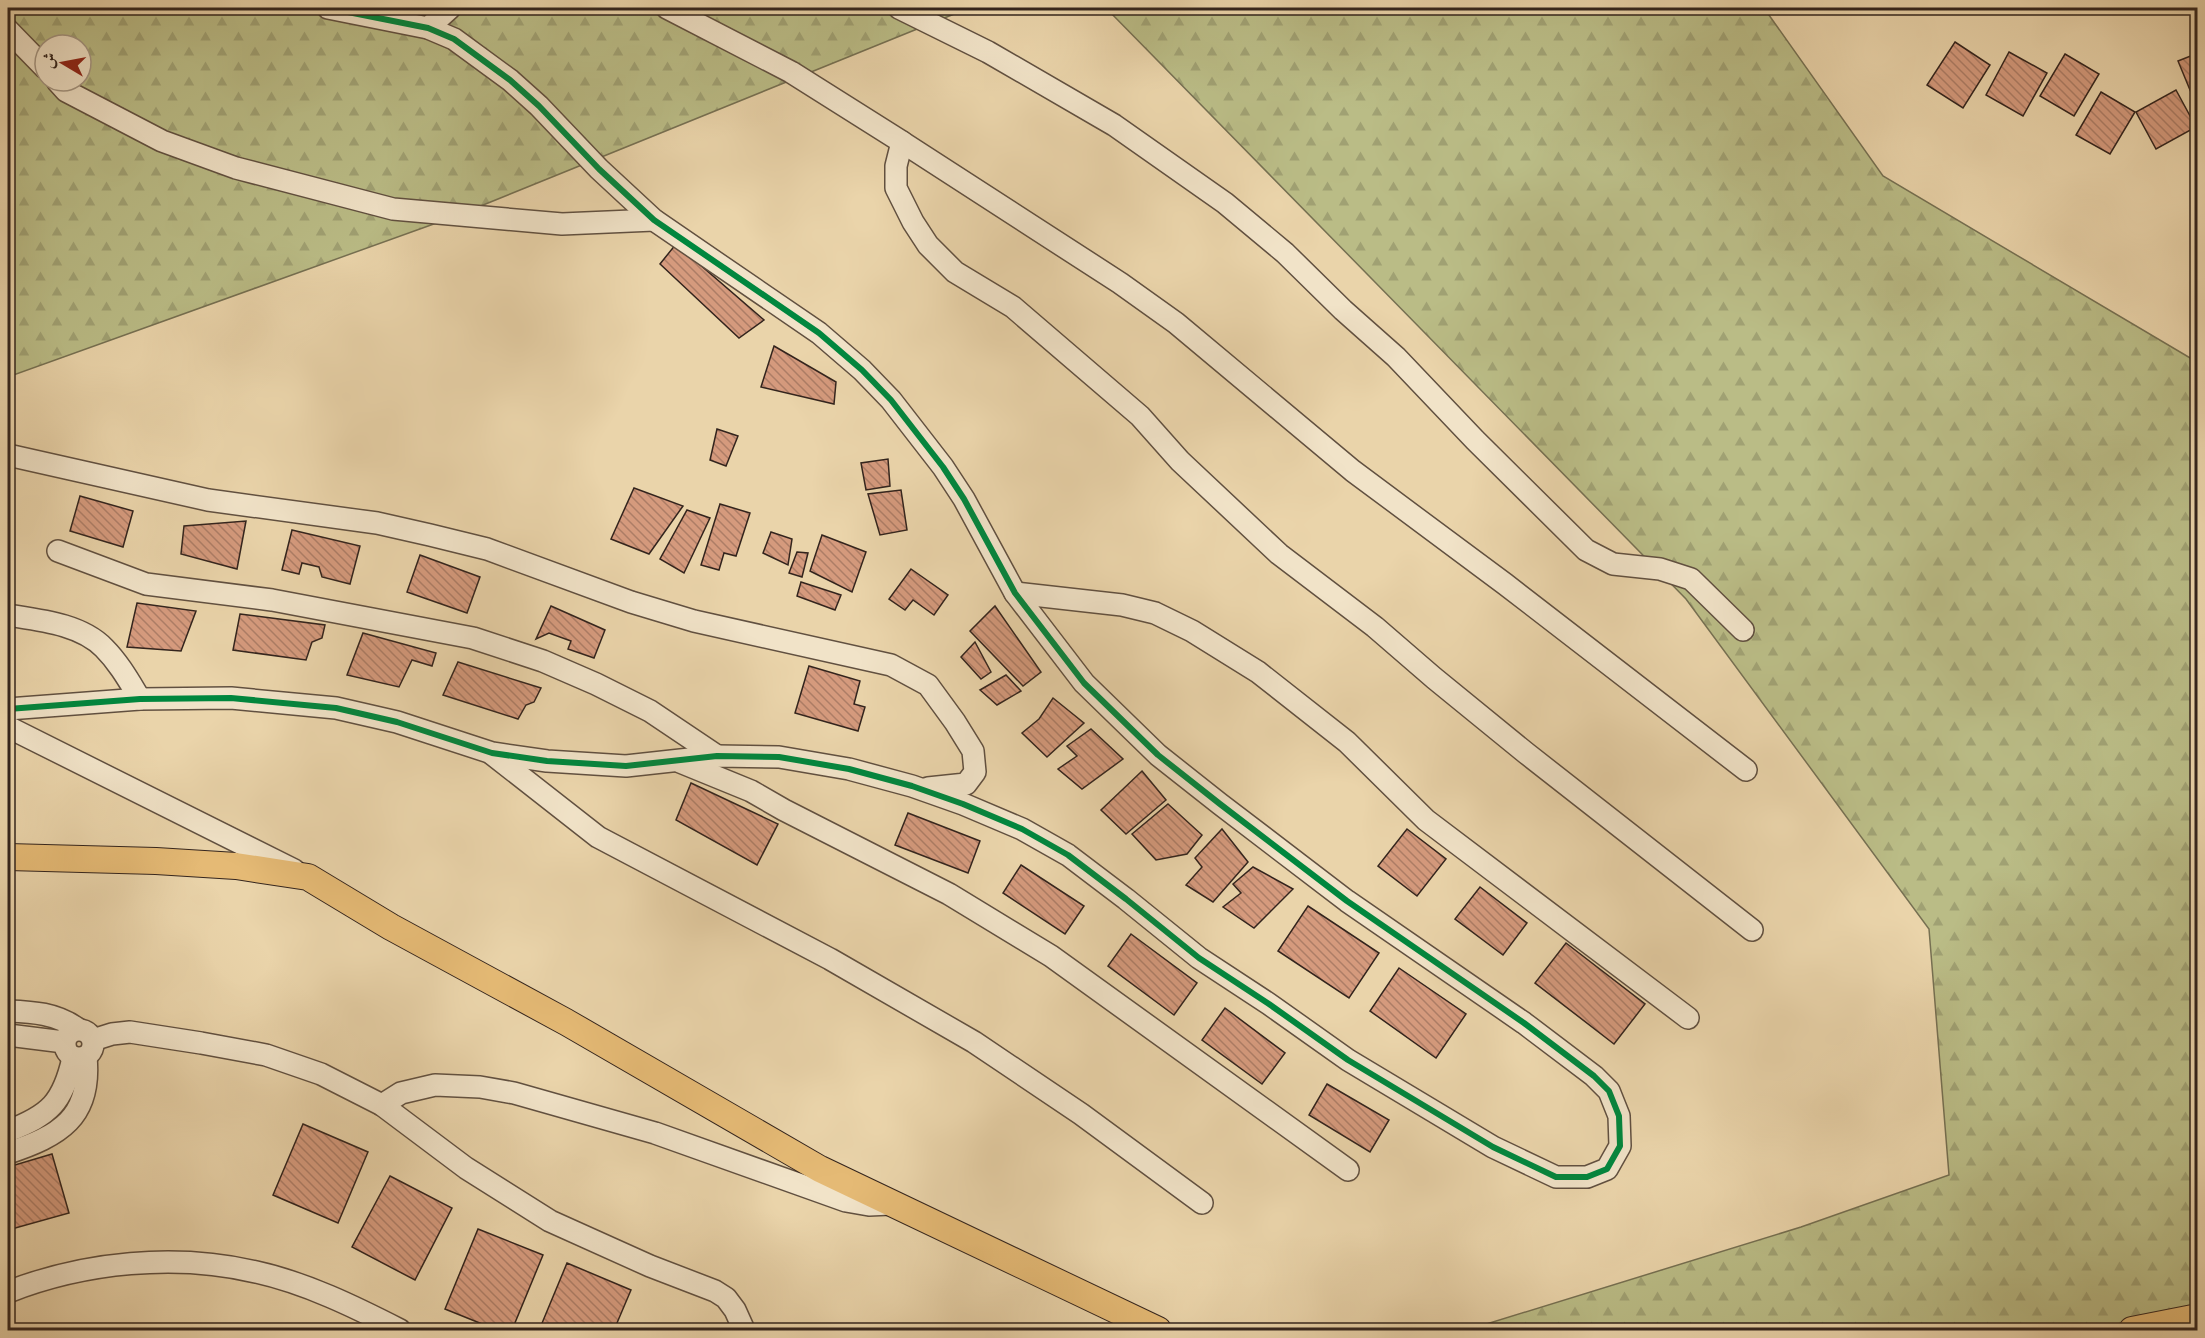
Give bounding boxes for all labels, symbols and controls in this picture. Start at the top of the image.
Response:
north arrow [33,33,93,93]
text: ش [37,51,61,70]

